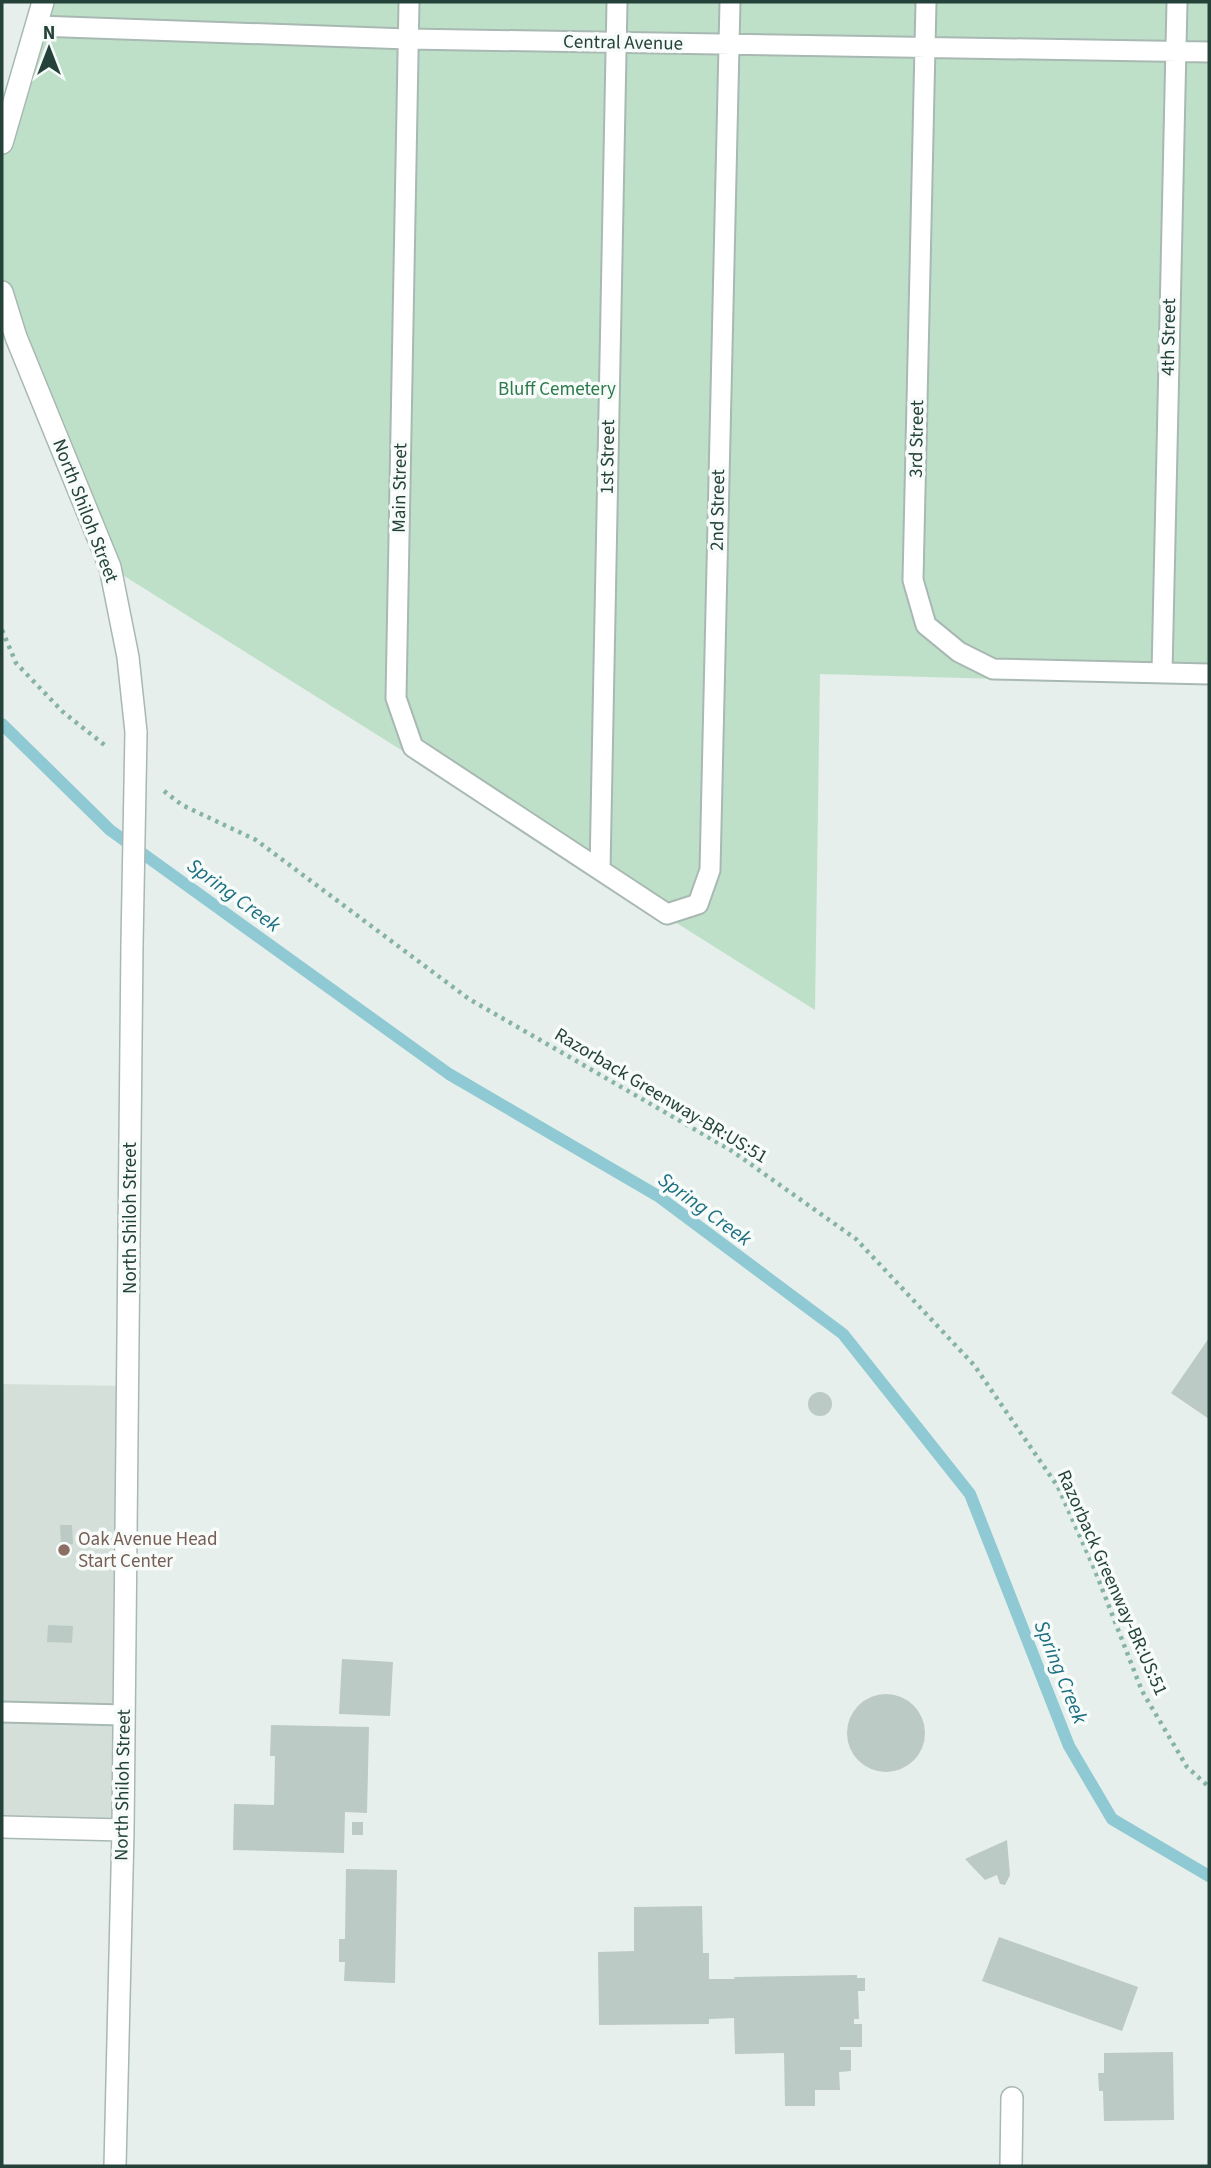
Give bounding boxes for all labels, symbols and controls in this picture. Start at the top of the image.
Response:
north arrow [14,14,84,84]
text: N [43,20,55,47]
street label: Central Avenue [563,28,683,58]
street label: 4th Street [1155,297,1183,376]
park label: Bluff Cemetery [498,376,616,403]
street label: 3rd Street [903,399,931,478]
street label: 1st Street [594,419,622,495]
street label: North Shiloh Street [45,435,125,587]
street label: Main Street [386,442,414,533]
street label: 2nd Street [704,468,732,551]
water label: Spring Creek [181,851,288,940]
street label: Razorback Greenway-BR:US:51 [549,1021,773,1171]
street label: North Shiloh Street [117,1142,144,1294]
water label: Spring Creek [652,1165,759,1254]
street label: Razorback Greenway-BR:US:51 [1050,1466,1174,1700]
place label: Oak Avenue Head Start Center [78,1526,217,1575]
marker: Oak Avenue Head Start Center [56,1542,72,1558]
water label: Spring Creek [1027,1616,1096,1729]
street label: North Shiloh Street [108,1708,138,1861]

